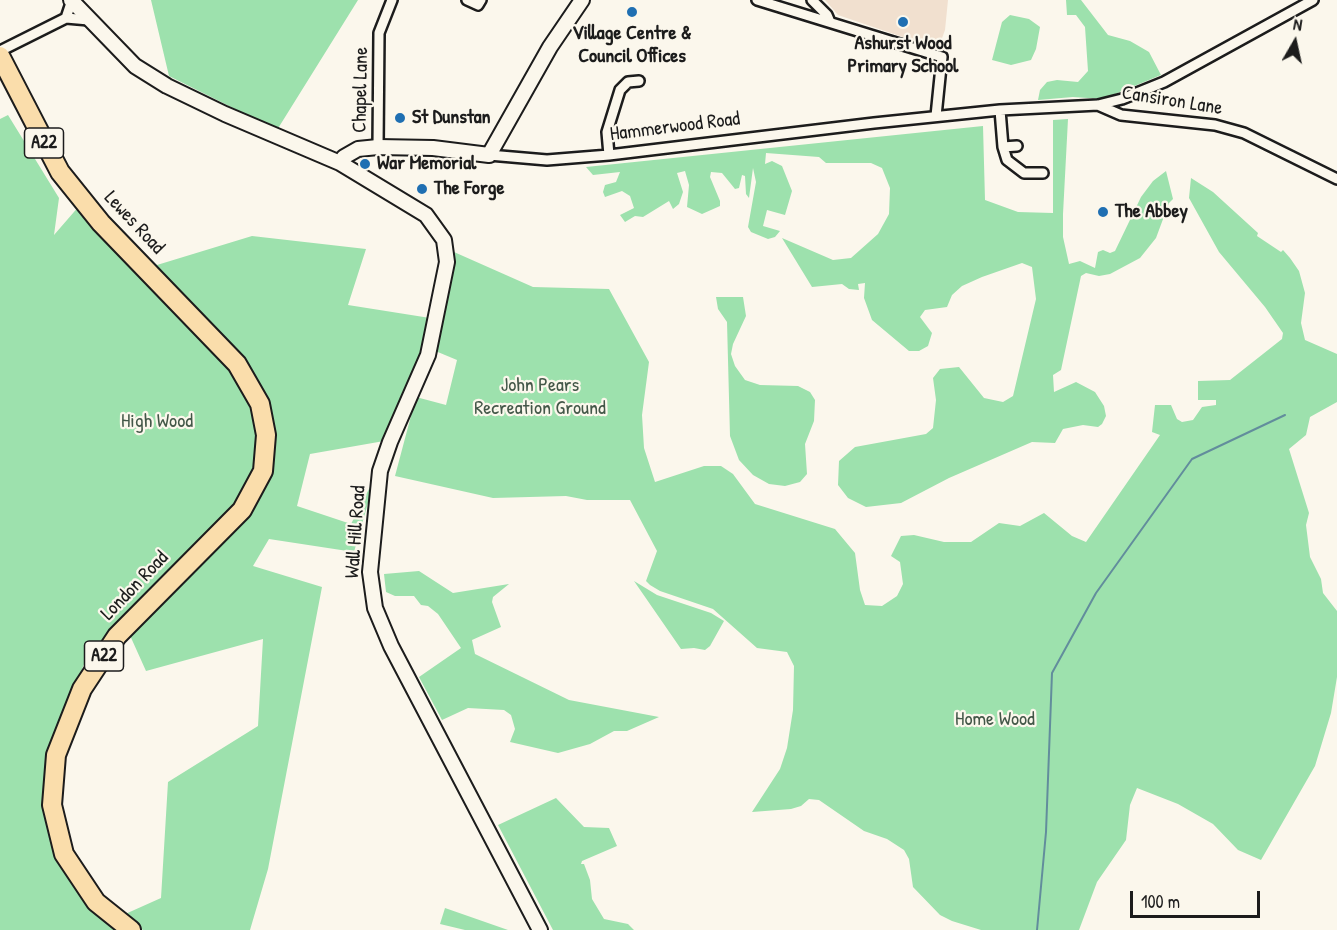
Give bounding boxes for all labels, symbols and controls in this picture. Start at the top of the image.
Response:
marker: Village Centre & Council Offices [625,5,639,19]
north arrow [1265,12,1325,72]
text: N [1292,13,1304,36]
marker: Ashurst Wood Primary School [896,15,910,29]
place label: Village Centre & Council Offices [572,22,692,69]
place label: Ashurst Wood Primary School [848,32,958,79]
street label: Chapel Lane [348,47,374,133]
street label: Cansiron Lane [1120,81,1224,121]
place label: St Dunstan [412,106,491,130]
street label: Hammerwood Road [609,107,741,147]
marker: St Dunstan [393,111,407,125]
road number: A22 [24,128,63,158]
place label: War Memorial [377,152,476,176]
marker: War Memorial [358,157,372,171]
place label: The Forge [434,177,504,201]
marker: The Forge [415,182,429,196]
street label: Lewes Road [99,186,169,260]
place label: The Abbey [1115,200,1188,224]
marker: The Abbey [1096,205,1110,219]
park label: John Pears Recreation Ground [474,374,606,421]
park label: High Wood [121,410,193,434]
street label: Wall Hill Road [341,485,371,579]
street label: London Road [96,546,174,626]
road number: A22 [84,641,124,671]
park label: Home Wood [955,708,1035,732]
scale bar [1133,879,1264,917]
text: 100 m [1141,889,1180,914]

